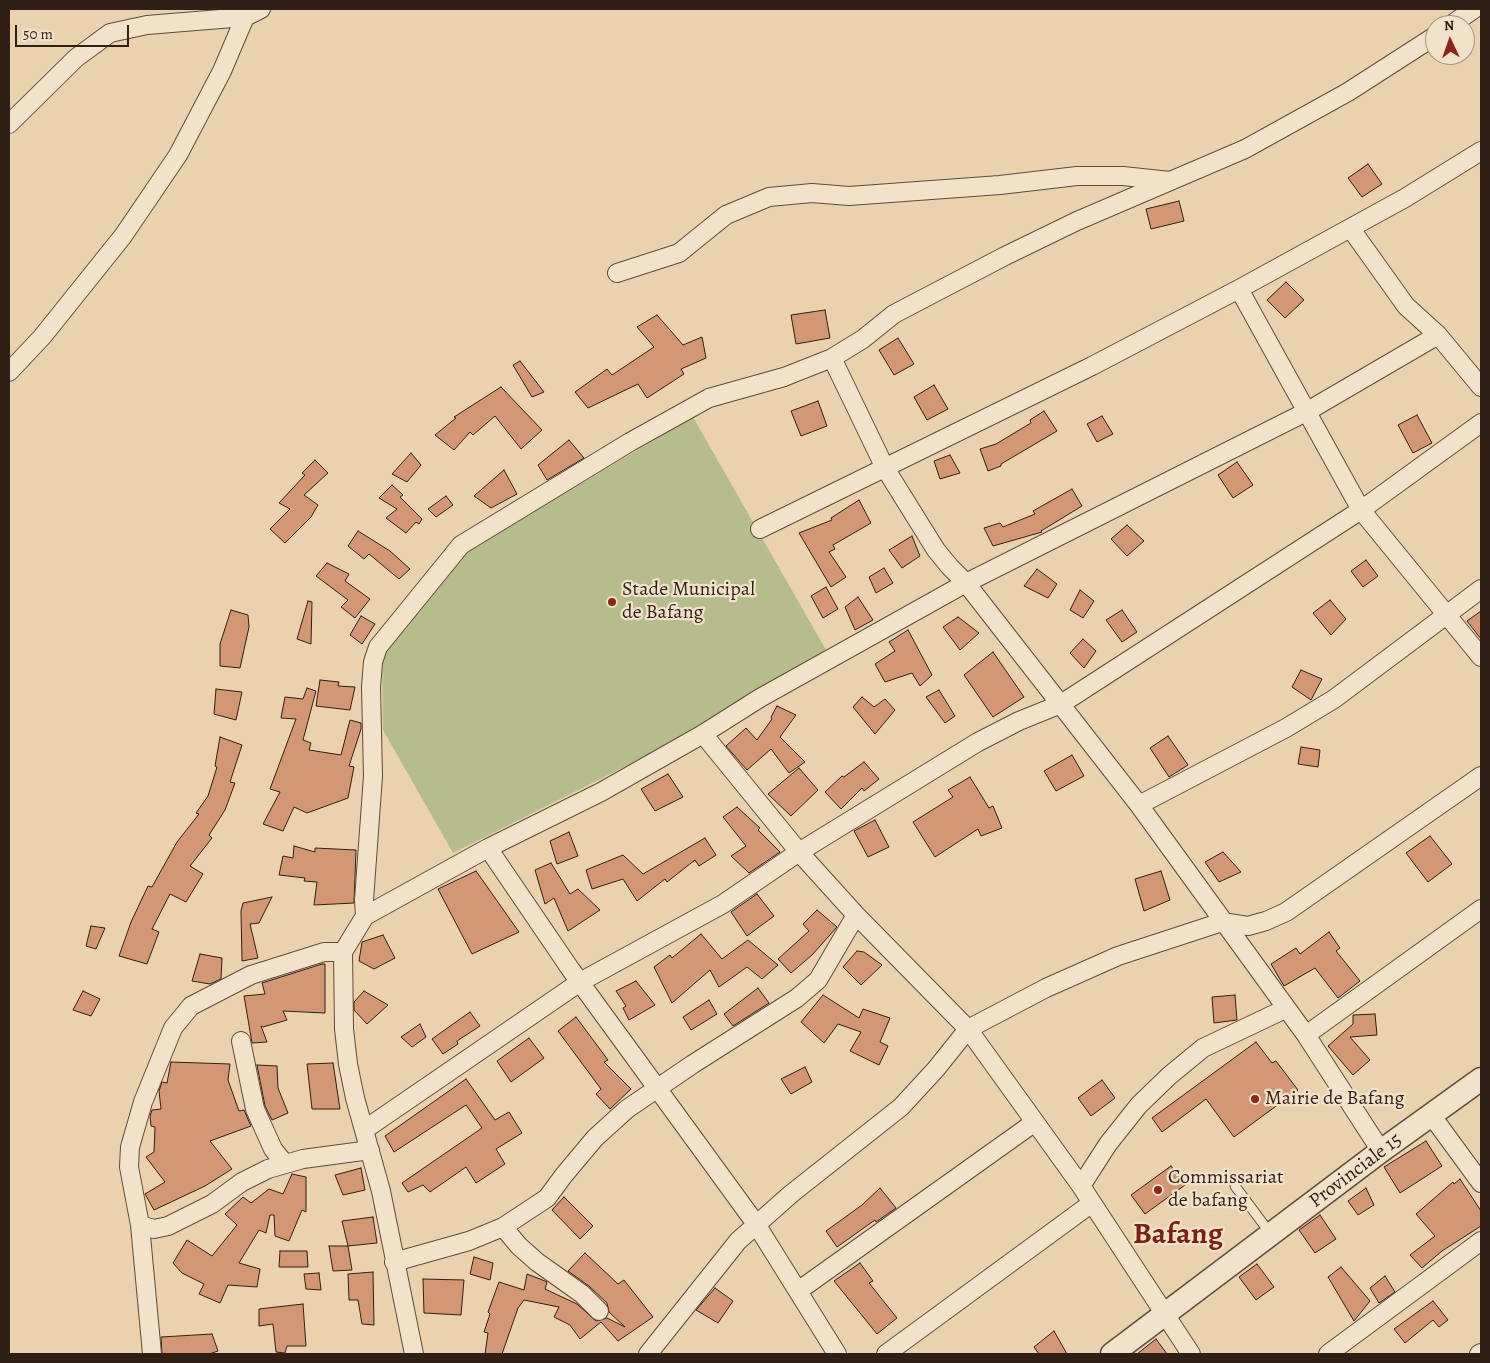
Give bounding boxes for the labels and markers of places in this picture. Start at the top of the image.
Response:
place label: Stade Municipal de Bafang [622,578,755,625]
marker: Stade Municipal de Bafang [606,596,618,608]
place label: Mairie de Bafang [1265,1087,1405,1111]
marker: Mairie de Bafang [1249,1093,1261,1105]
place label: Commissariat de bafang [1168,1166,1284,1213]
marker: Commissariat de bafang [1152,1184,1164,1196]

